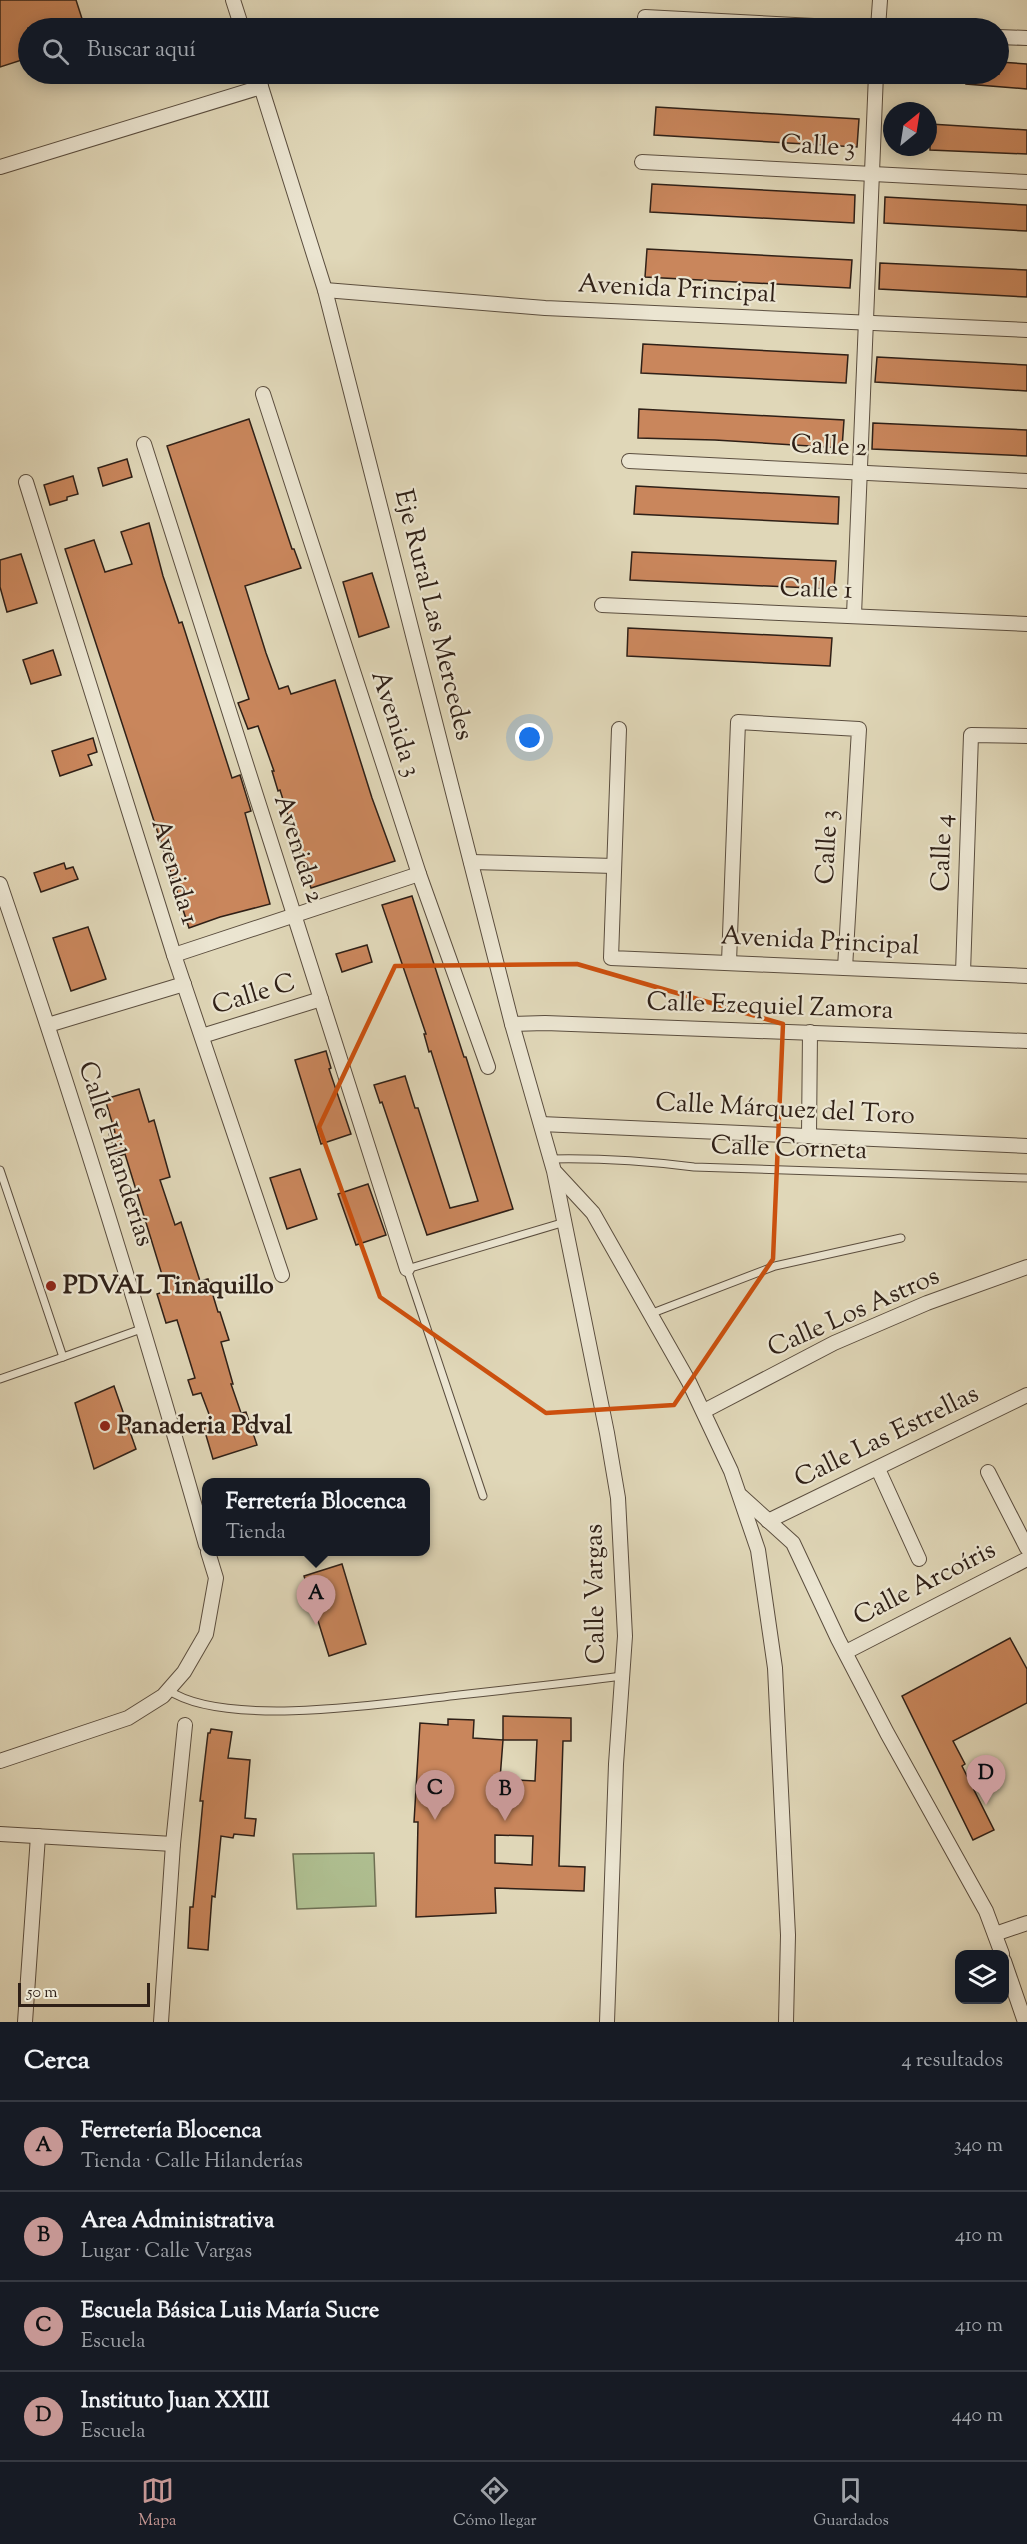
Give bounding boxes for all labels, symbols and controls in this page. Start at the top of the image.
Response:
search box [18,18,1009,84]
icon: search [39,35,72,68]
text: Buscar aquí [87,35,196,67]
north arrow [883,102,937,156]
street label: Calle 3 [780,127,856,167]
street label: Avenida Principal [577,266,777,314]
street label: Calle 2 [790,427,868,467]
street label: Eje Rural Las Mercedes [384,486,482,744]
street label: Calle 1 [779,570,853,610]
street label: Avenida 3 [360,666,430,782]
your location [515,723,544,752]
street label: Avenida 2 [263,790,333,908]
street label: Calle 3 [808,809,848,885]
street label: Calle 4 [923,814,963,892]
street label: Avenida 1 [140,815,208,929]
street label: Avenida Principal [720,918,920,966]
street label: Calle C [208,965,300,1025]
street label: Calle Ezequiel Zamora [646,984,894,1030]
street label: Calle Hilanderías [68,1057,162,1251]
street label: Calle Márquez del Toro [654,1085,916,1135]
street label: Calle Corneta [710,1128,868,1170]
street label: Calle Los Astros [762,1259,946,1367]
place label: PDVAL Tinaquillo [63,1268,274,1305]
marker: PDVAL Tinaquillo [44,1279,58,1293]
street label: Calle Las Estrellas [788,1376,986,1498]
place label: Panaderia Pdval [117,1408,293,1445]
marker: Panaderia Pdval [98,1419,112,1433]
popup [202,1478,430,1556]
text: Ferretería Blocenca [226,1487,406,1519]
text: Tienda [226,1519,286,1548]
street label: Calle Vargas [576,1524,616,1664]
street label: Calle Arcoíris [847,1532,1003,1636]
pin: A [296,1576,336,1625]
pin: D [966,1756,1006,1805]
pin: C [416,1770,454,1820]
pin: B [486,1772,524,1821]
map controls [955,1950,1009,2004]
button: layers [955,1950,1009,2004]
scale bar [18,1980,150,2008]
text: 50 m [27,1982,58,2005]
text: Cerca [24,2043,90,2080]
text: 4 resultados [901,2047,1003,2076]
text: Ferretería Blocenca [81,2116,262,2148]
text: A [35,2132,52,2161]
text: 340 m [954,2132,1003,2161]
text: Tienda · Calle Hilanderías [81,2148,303,2177]
text: Area Administrativa [81,2206,274,2238]
text: B [37,2222,50,2251]
text: 410 m [955,2222,1003,2251]
text: Lugar · Calle Vargas [81,2238,252,2267]
text: Escuela Básica Luis María Sucre [81,2296,379,2328]
text: C [35,2312,52,2341]
text: 410 m [955,2312,1003,2341]
text: Escuela [81,2328,146,2357]
text: Instituto Juan XXIII [81,2386,270,2418]
text: D [36,2402,51,2431]
text: 440 m [952,2402,1003,2431]
text: Escuela [81,2418,146,2447]
tab: Mapa [138,2474,176,2533]
tab: Cómo llegar [453,2474,537,2533]
tab: Guardados [813,2474,889,2533]

